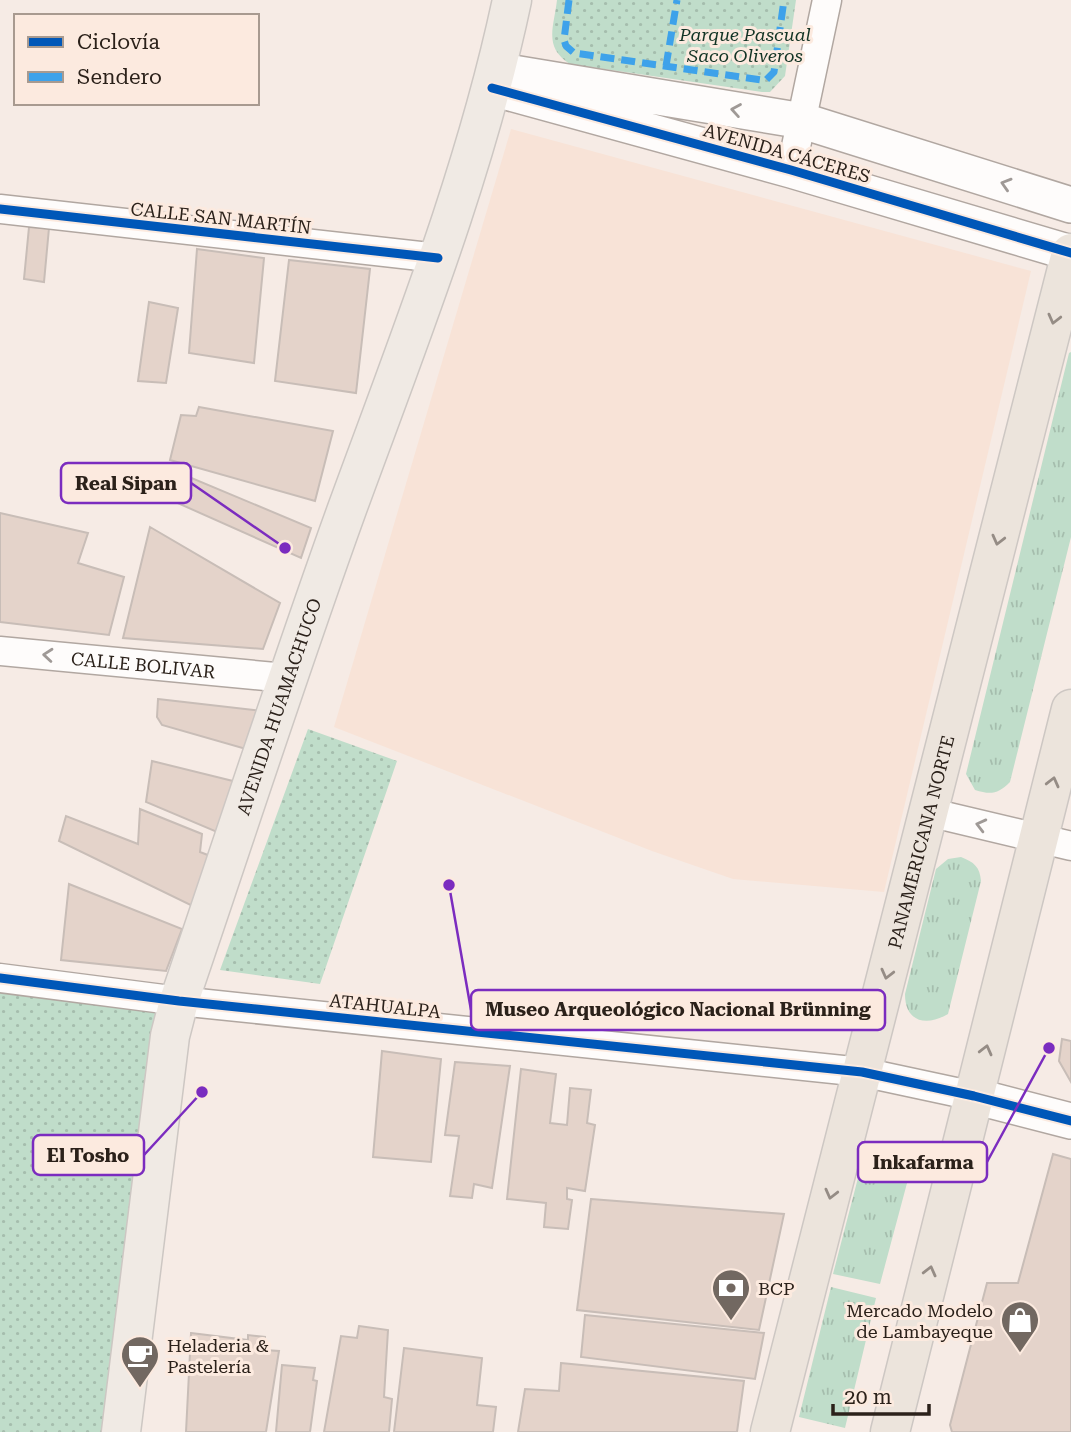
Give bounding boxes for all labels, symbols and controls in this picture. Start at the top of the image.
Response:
legend [14,14,259,105]
park label: Parque Pascual Saco Oliveros [678,24,811,66]
text: Ciclovía [77,30,161,54]
text: Sendero [77,65,162,89]
one-way arrow [730,103,742,118]
street label: AVENIDA CÁCERES [701,119,873,187]
one-way arrow [1000,178,1012,193]
street label: CALLE SAN MARTÍN [130,198,312,238]
one-way arrow [1048,313,1062,325]
callout: Real Sipan [61,463,191,503]
text: Real Sipan [75,472,177,495]
one-way arrow [992,533,1006,545]
street label: AVENIDA HUAMACHUCO [232,595,325,818]
street label: CALLE BOLIVAR [70,647,217,682]
one-way arrow [42,648,53,663]
street label: PANAMERICANA NORTE [883,733,958,951]
one-way arrow [1045,776,1059,788]
one-way arrow [975,819,987,833]
one-way arrow [881,968,895,980]
street label: ATAHUALPA [328,990,442,1022]
callout: Museo Arqueológico Nacional Brünning [471,990,885,1030]
text: Museo Arqueológico Nacional Brünning [485,998,871,1021]
one-way arrow [978,1044,992,1056]
callout: El Tosho [33,1135,144,1175]
callout: Inkafarma [858,1142,987,1182]
text: El Tosho [47,1144,129,1167]
text: Inkafarma [872,1151,974,1174]
one-way arrow [825,1188,839,1200]
one-way arrow [922,1265,936,1277]
bank icon: BCP [710,1267,752,1322]
place label: BCP [758,1278,795,1299]
shop icon: Mercado Modelo de Lambayeque [999,1299,1041,1354]
place label: Mercado Modelo de Lambayeque [846,1300,993,1342]
cafe icon: Heladeria & Pastelería [119,1334,161,1389]
place label: Heladeria & Pastelería [167,1335,269,1377]
scale bar [833,1372,929,1416]
text: 20 m [844,1385,892,1409]

